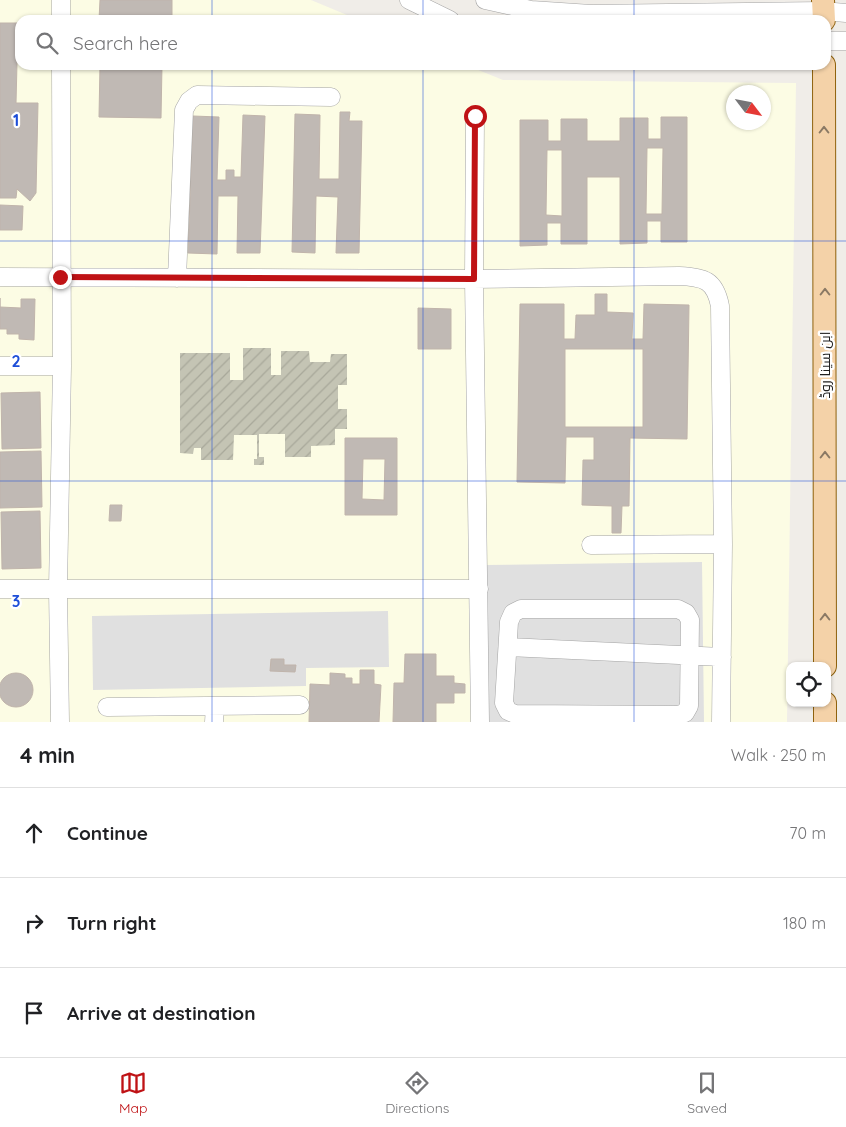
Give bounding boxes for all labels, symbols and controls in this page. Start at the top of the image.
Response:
search box [15,15,831,70]
icon: search [33,29,61,57]
text: Search here [73,31,178,55]
north arrow [726,85,771,130]
route start [464,105,487,128]
text: 1 [13,110,19,130]
one-way arrow [819,125,829,133]
route end [49,266,72,289]
one-way arrow [819,288,830,296]
street label: ابن سینا روڈ [816,332,834,398]
text: 2 [11,351,21,371]
one-way arrow [820,450,830,458]
text: 3 [12,591,20,611]
one-way arrow [820,613,830,620]
map controls [786,662,831,707]
button: locate [786,662,831,707]
text: 4 min [20,742,75,768]
text: Walk · 250 m [731,745,826,765]
icon: ahead [20,819,48,847]
text: Continue [67,821,148,845]
text: 70 m [789,823,826,843]
icon: right [20,909,48,937]
text: Turn right [67,911,156,935]
text: 180 m [783,913,826,933]
icon: arrive [20,999,48,1027]
text: Arrive at destination [67,1001,256,1025]
tab: Map [119,1069,147,1117]
tab: Directions [385,1069,449,1117]
tab: Saved [687,1069,727,1117]

